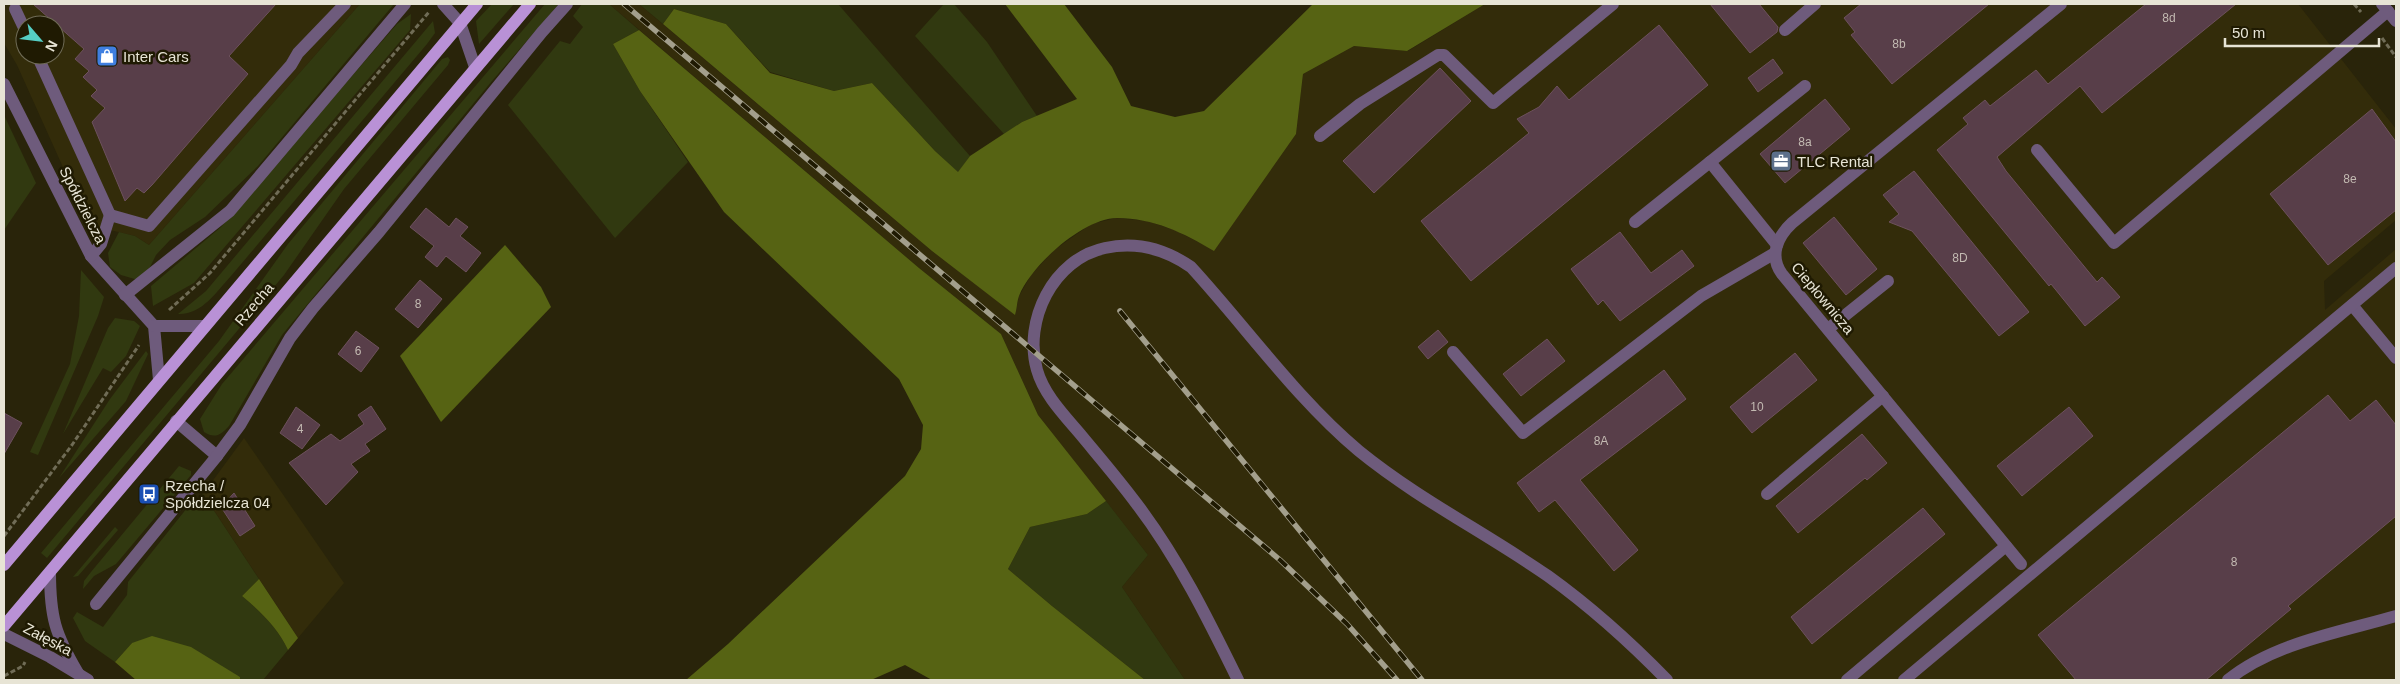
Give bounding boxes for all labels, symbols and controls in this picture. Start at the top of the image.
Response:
house number: 8d [2162,11,2176,25]
north arrow [15,15,65,65]
scale bar [2225,15,2379,47]
text: 50 m [2232,24,2265,41]
house number: 8b [1892,37,1906,51]
text: N [42,38,61,54]
shop icon: Inter Cars [95,44,119,68]
place label: Inter Cars [123,48,189,65]
house number: 8a [1798,135,1812,149]
office icon: TLC Rental [1769,149,1793,173]
place label: TLC Rental [1797,153,1873,170]
street label: Spółdzielcza [56,164,110,247]
house number: 8e [2343,172,2357,186]
house number: 8D [1952,251,1968,265]
street label: Ciepłownicza [1788,259,1858,338]
street label: Rzecha [231,279,277,329]
house number: 8 [415,297,422,311]
house number: 6 [355,344,362,358]
house number: 10 [1750,400,1764,414]
house number: 4 [297,422,304,436]
house number: 8A [1594,434,1608,448]
place label: Rzecha / Spółdzielcza 04 [165,477,270,511]
bus stop icon: Rzecha / Spółdzielcza 04 [137,482,161,506]
house number: 8 [2231,555,2238,569]
street label: Załęska [21,619,76,659]

